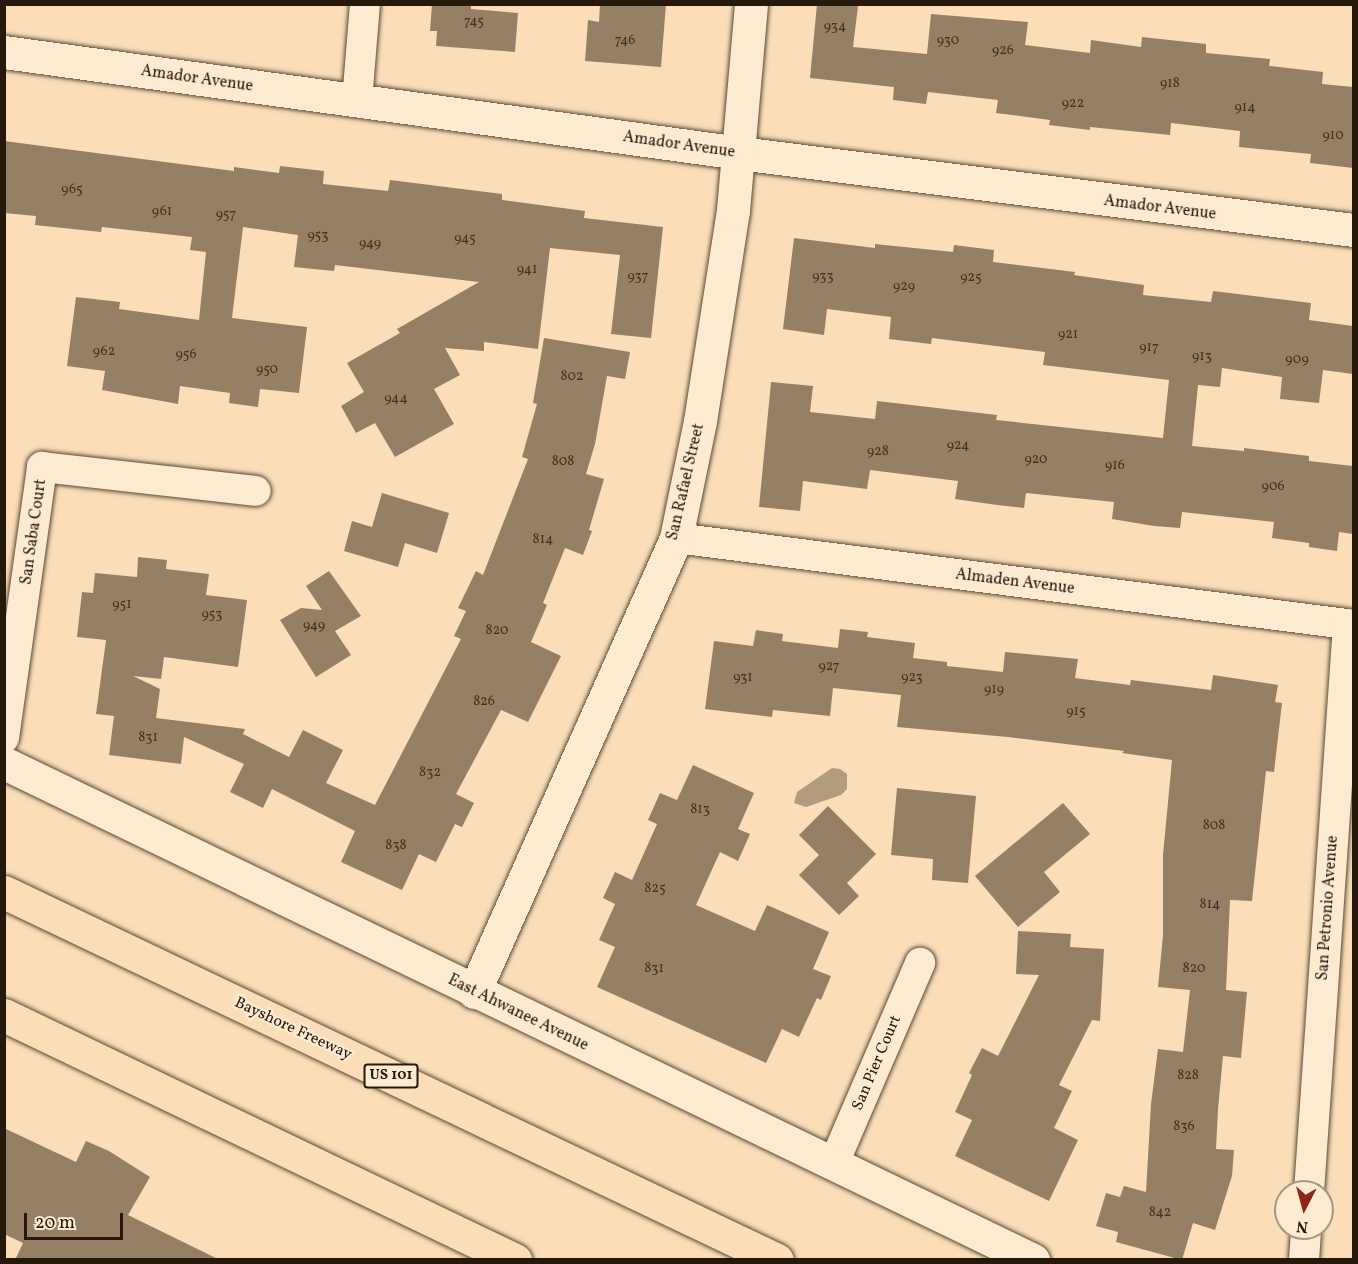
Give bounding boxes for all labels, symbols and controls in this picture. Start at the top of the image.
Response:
house number: 745 [464,14,484,30]
house number: 934 [824,19,846,35]
house number: 746 [615,33,635,49]
house number: 930 [937,33,959,49]
house number: 926 [992,43,1014,59]
street label: Amador Avenue [140,62,254,96]
house number: 918 [1160,76,1180,92]
house number: 922 [1062,96,1084,112]
house number: 914 [1234,100,1256,116]
street label: Amador Avenue [622,128,736,162]
house number: 910 [1322,128,1344,144]
house number: 965 [61,182,83,198]
street label: Amador Avenue [1103,192,1217,224]
house number: 961 [152,204,172,220]
house number: 957 [216,207,236,223]
house number: 953 [307,228,329,244]
house number: 945 [454,231,476,247]
house number: 949 [359,236,381,252]
house number: 941 [517,262,537,278]
house number: 937 [628,269,648,285]
house number: 933 [812,269,834,285]
house number: 925 [960,270,982,286]
house number: 929 [893,279,915,295]
house number: 921 [1058,327,1078,343]
house number: 917 [1139,340,1159,356]
house number: 962 [93,344,115,360]
house number: 956 [176,347,196,363]
house number: 913 [1192,349,1212,365]
house number: 909 [1285,352,1309,368]
house number: 950 [256,362,278,378]
house number: 802 [560,369,584,385]
house number: 944 [384,391,408,407]
street label: San Rafael Street [663,422,709,542]
house number: 924 [947,438,969,454]
house number: 928 [867,444,889,460]
house number: 920 [1024,452,1048,468]
house number: 808 [552,454,574,470]
house number: 916 [1105,458,1125,474]
street label: San Saba Court [17,478,51,586]
house number: 906 [1261,479,1285,495]
house number: 814 [533,532,553,548]
street label: Almaden Avenue [954,565,1076,599]
house number: 951 [112,597,132,613]
house number: 953 [201,607,223,623]
house number: 949 [303,618,325,634]
house number: 820 [486,623,508,639]
house number: 927 [818,659,840,675]
house number: 931 [733,670,753,686]
house number: 923 [901,670,923,686]
house number: 919 [984,682,1004,698]
house number: 826 [473,694,495,710]
house number: 915 [1066,704,1086,720]
house number: 831 [138,730,158,746]
house number: 832 [419,765,441,781]
house number: 813 [690,802,710,818]
house number: 808 [1203,818,1225,834]
street label: San Petronio Avenue [1313,835,1343,981]
house number: 838 [385,838,407,854]
house number: 825 [644,881,666,897]
house number: 814 [1200,897,1220,913]
house number: 831 [644,961,664,977]
house number: 820 [1183,961,1205,977]
street label: East Ahwanee Avenue [445,971,591,1055]
street label: Bayshore Freeway [231,993,355,1065]
street label: San Pier Court [848,1013,906,1113]
road number: US 101 [362,1064,420,1088]
house number: 828 [1177,1068,1199,1084]
house number: 836 [1173,1119,1195,1135]
north arrow [1274,1180,1334,1240]
scale bar [27,1201,126,1239]
house number: 842 [1149,1205,1171,1221]
text: 20 m [35,1211,75,1236]
text: N [1295,1214,1309,1237]

